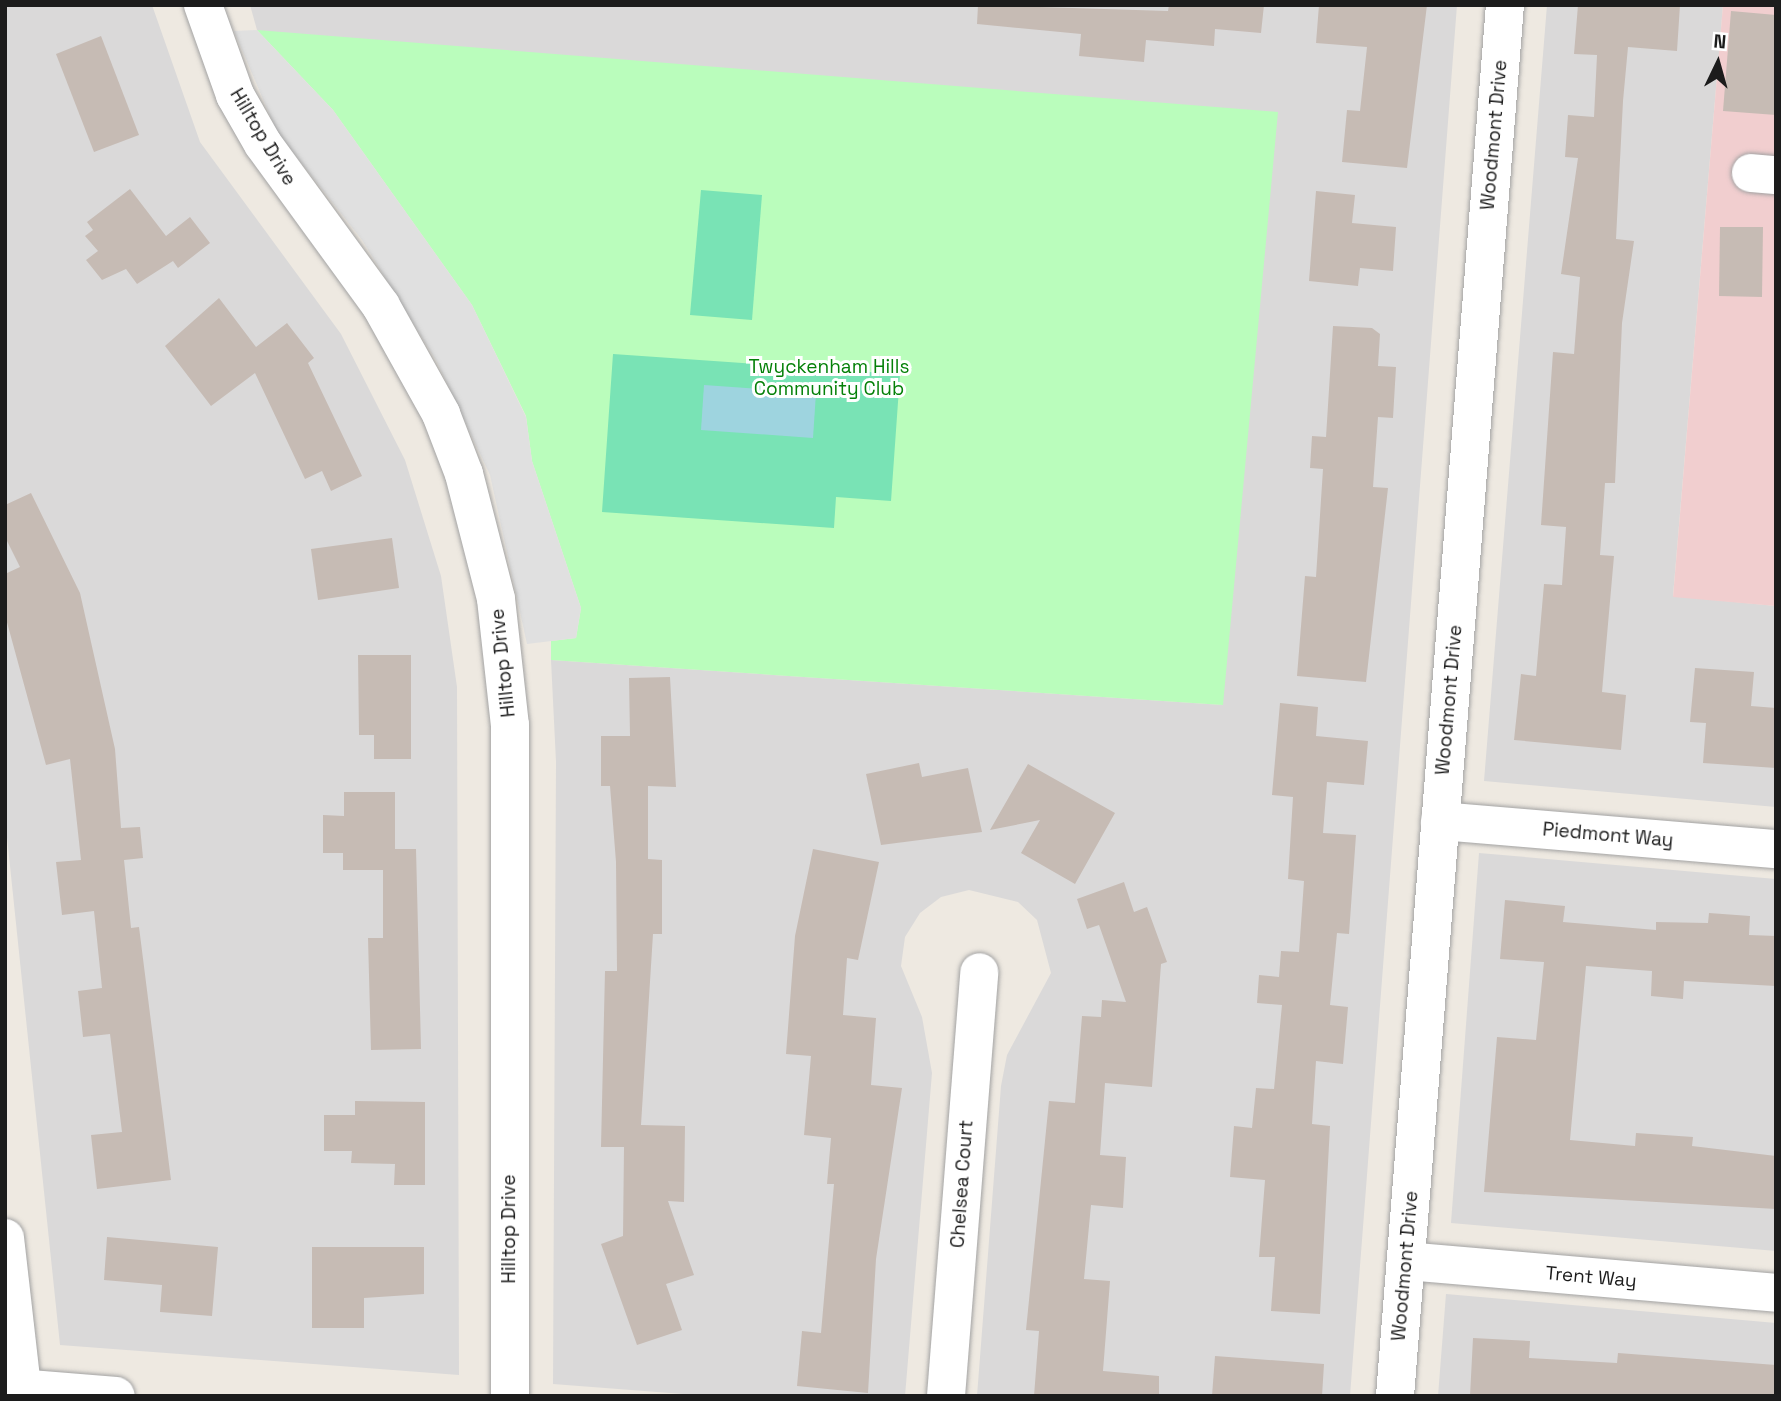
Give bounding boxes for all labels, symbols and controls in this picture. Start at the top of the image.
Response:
north arrow [1683,28,1753,98]
text: N [1712,29,1727,55]
street label: Woodmont Drive [1476,59,1512,211]
street label: Hilltop Drive [225,84,301,190]
park label: Twyckenham Hills Community Club [749,356,909,400]
street label: Hilltop Drive [486,608,520,718]
street label: Woodmont Drive [1431,624,1467,776]
street label: Piedmont Way [1542,818,1674,852]
street label: Chelsea Court [946,1119,978,1249]
street label: Hilltop Drive [498,1174,520,1284]
street label: Woodmont Drive [1387,1190,1423,1342]
street label: Trent Way [1544,1262,1638,1292]

